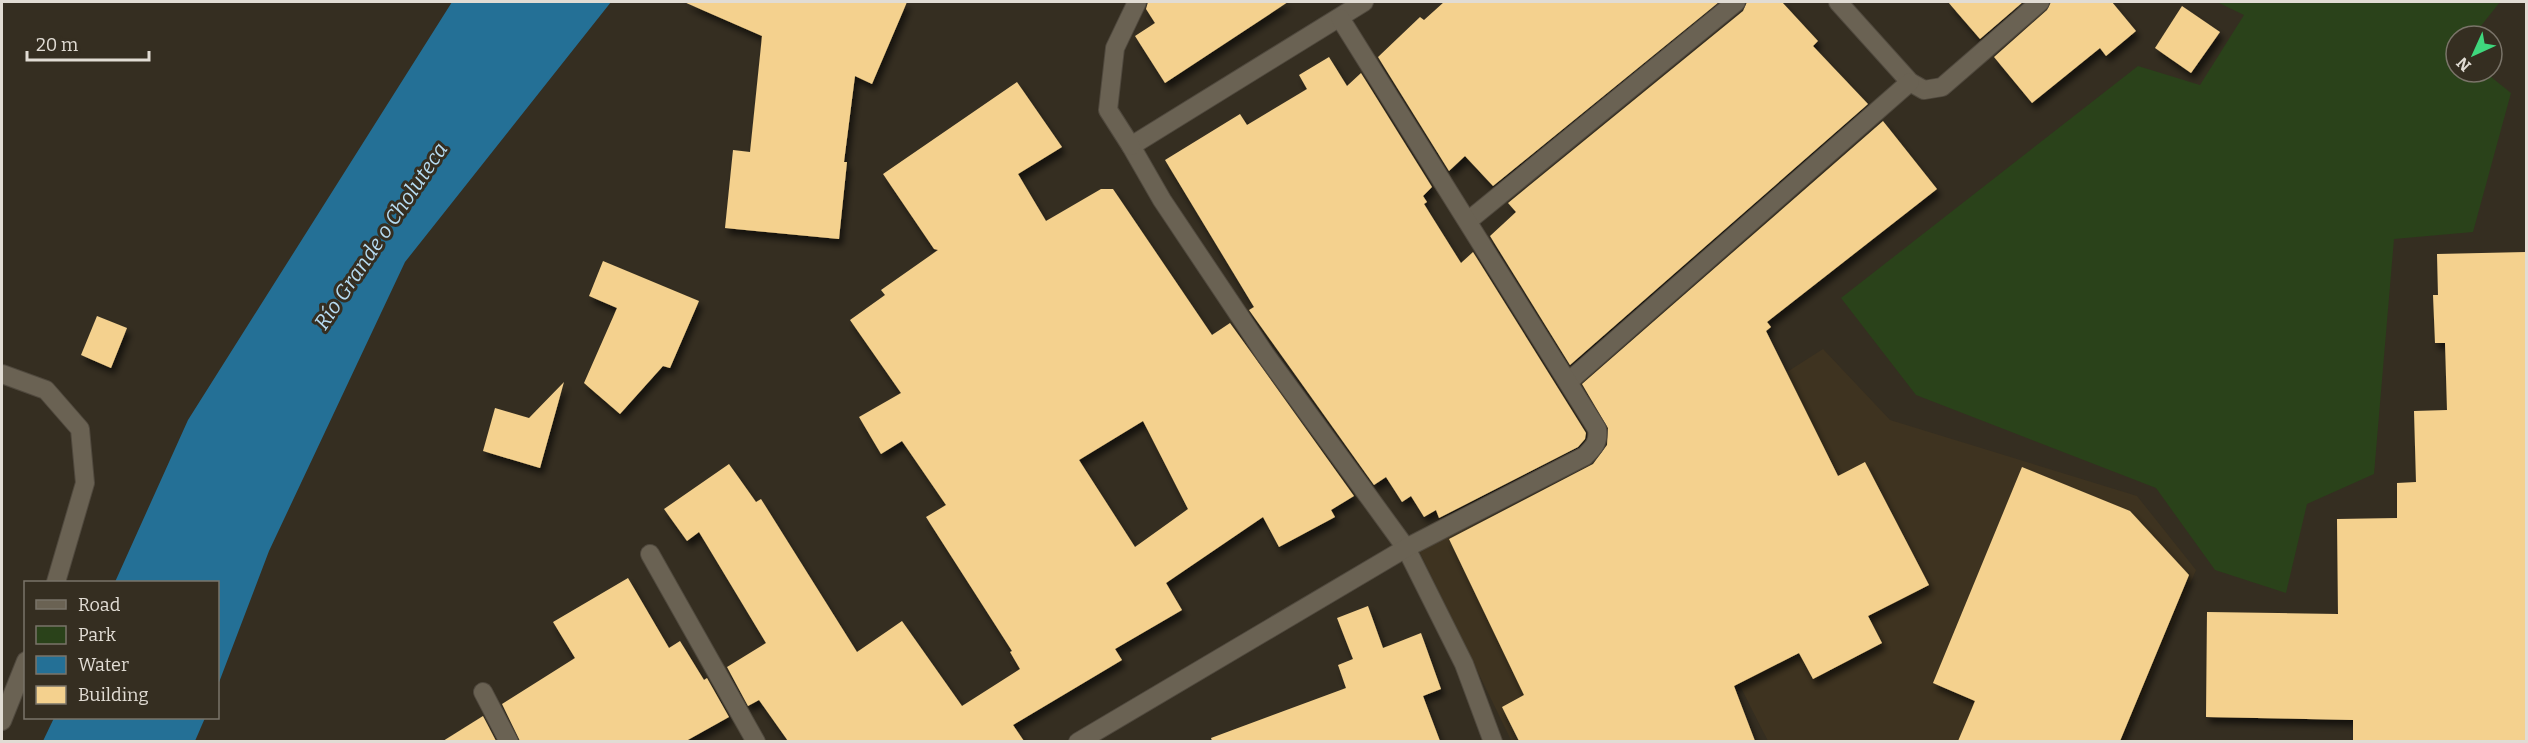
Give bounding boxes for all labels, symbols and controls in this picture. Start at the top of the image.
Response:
scale bar [27,24,148,62]
north arrow [2444,24,2504,84]
text: 20 m [36,34,78,56]
text: N [2453,53,2475,75]
water label: Río Grande o Choluteca [309,137,453,335]
legend [24,581,219,719]
text: Road [78,594,121,616]
text: Park [78,624,117,646]
text: Water [78,654,129,676]
text: Building [78,684,149,706]

